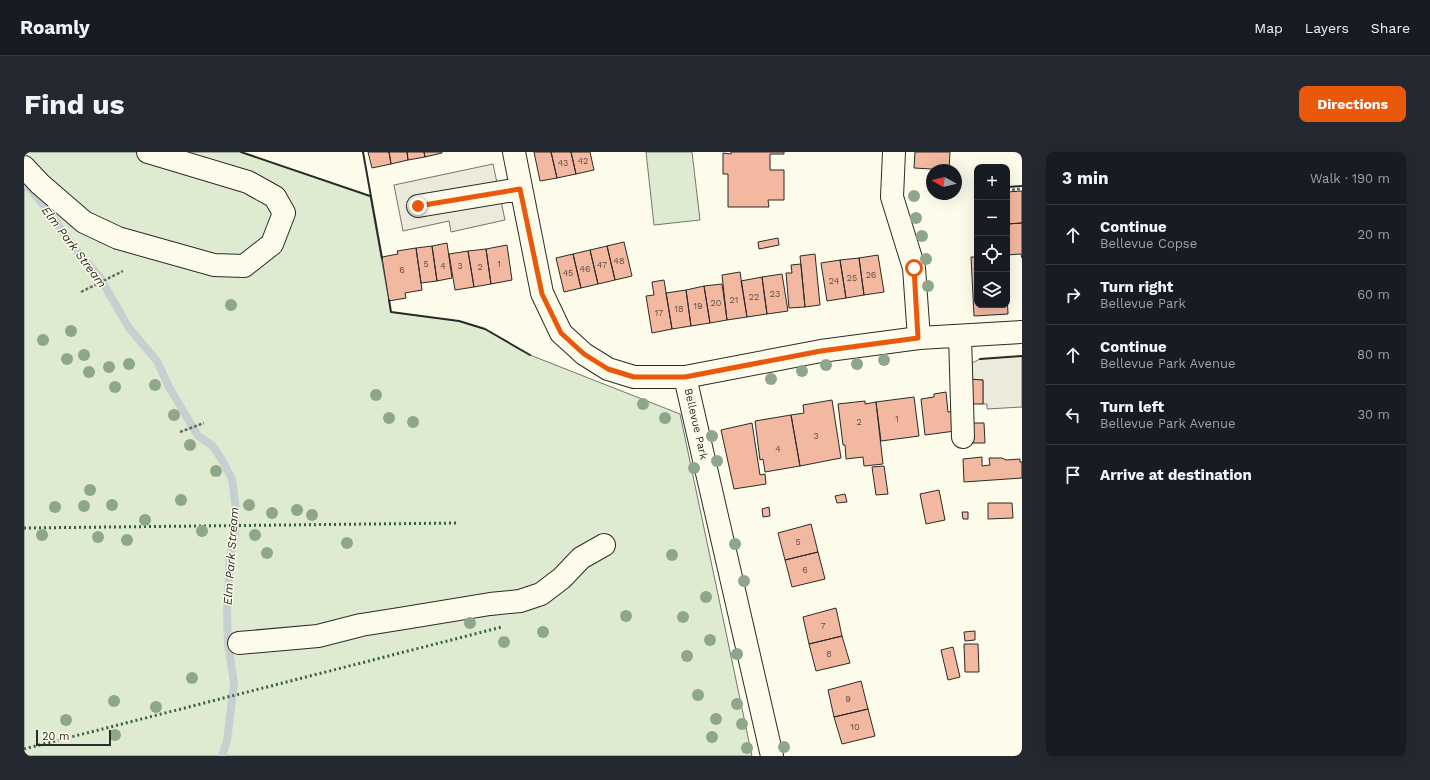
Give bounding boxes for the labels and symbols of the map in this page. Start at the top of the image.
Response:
house number: 42 [578,156,588,166]
house number: 43 [558,158,568,168]
north arrow [926,164,962,200]
route end [409,197,427,215]
water label: Elm Park Stream [39,204,109,290]
house number: 48 [613,256,625,266]
house number: 5 [423,259,429,269]
house number: 1 [497,259,501,269]
route start [905,259,923,277]
house number: 47 [597,260,607,270]
house number: 4 [440,261,446,271]
house number: 3 [457,261,463,271]
house number: 2 [477,262,483,272]
house number: 46 [580,264,590,274]
house number: 6 [399,265,405,275]
house number: 45 [563,268,573,278]
house number: 26 [866,270,876,280]
house number: 25 [847,273,857,283]
house number: 24 [829,276,840,286]
house number: 23 [770,289,780,299]
house number: 22 [749,292,759,302]
house number: 21 [730,295,738,305]
house number: 20 [711,298,722,308]
house number: 19 [693,301,703,311]
house number: 18 [674,304,684,314]
house number: 17 [655,308,663,318]
street label: Bellevue Park [681,387,711,461]
house number: 1 [895,414,899,424]
house number: 2 [856,417,862,427]
house number: 3 [813,431,819,441]
house number: 4 [775,444,781,454]
water label: Elm Park Stream [221,506,241,606]
house number: 5 [795,537,801,547]
house number: 6 [802,565,808,575]
house number: 7 [820,621,826,631]
house number: 8 [826,649,832,659]
house number: 9 [845,694,851,704]
house number: 10 [850,722,860,732]
scale bar [36,728,111,747]

